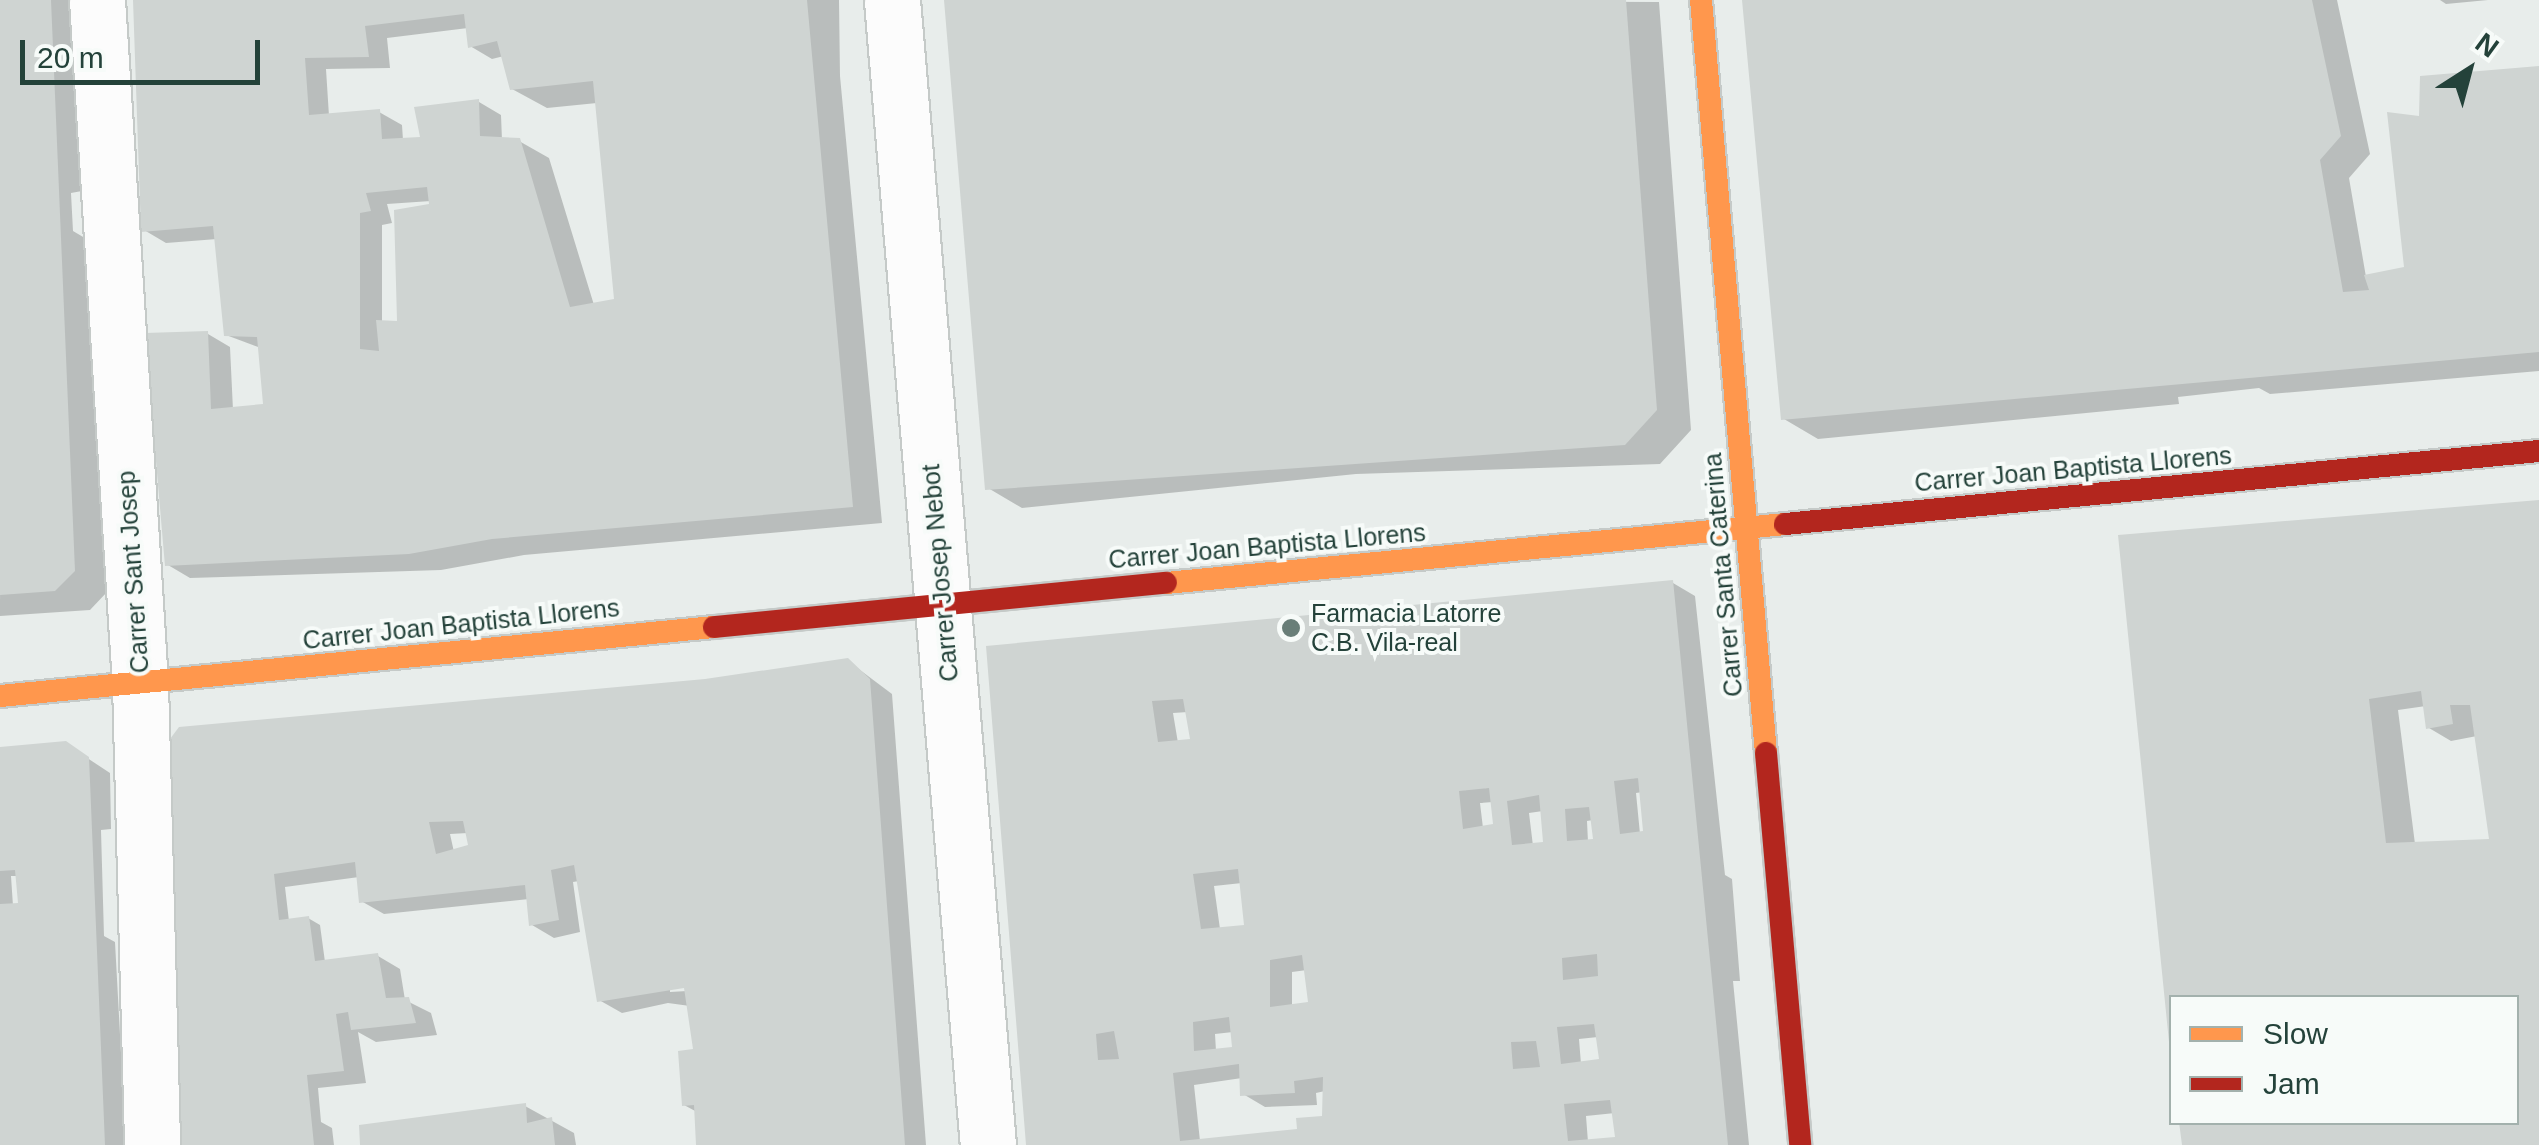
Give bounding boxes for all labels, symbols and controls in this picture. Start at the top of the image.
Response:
scale bar [25,20,265,82]
north arrow [2419,20,2519,120]
text: N [2470,27,2504,64]
text: 20 m [37,41,104,74]
street label: Carrer Joan Baptista Llorens [1913,440,2233,498]
street label: Carrer Santa Caterina [1697,452,1749,698]
street label: Carrer Josep Nebot [916,463,964,683]
street label: Carrer Sant Josep [111,470,155,674]
street label: Carrer Joan Baptista Llorens [1107,517,1427,575]
street label: Carrer Joan Baptista Llorens [301,592,621,656]
place label: Farmacia Latorre C.B. Vila-real [1311,599,1501,658]
marker: Farmacia Latorre C.B. Vila-real [1280,617,1302,639]
legend [2169,995,2519,1125]
text: Slow [2263,1017,2328,1050]
text: Jam [2263,1067,2320,1100]

